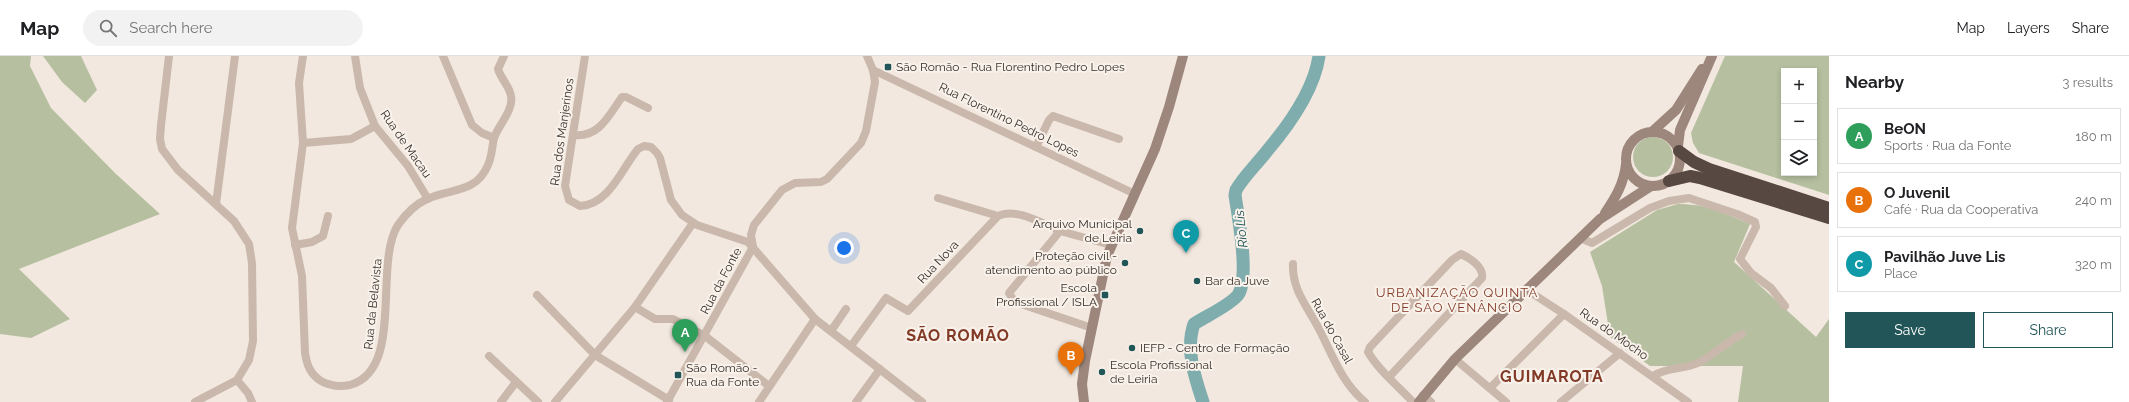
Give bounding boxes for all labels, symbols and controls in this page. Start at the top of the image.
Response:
search box [83,10,363,46]
text: Map [20,17,59,39]
icon: search [97,17,119,39]
text: Search here [129,19,213,37]
text: Map [1957,20,1985,36]
text: Layers [2007,20,2050,36]
text: Share [2072,20,2109,36]
place label: São Romão - Rua Florentino Pedro Lopes [896,60,1125,74]
marker: São Romão - Rua Florentino Pedro Lopes [883,62,893,72]
map controls [1781,68,1817,176]
button: + [1781,68,1817,104]
text: Nearby [1845,72,1904,92]
text: 3 results [2063,75,2113,90]
street label: Rua dos Manjerinos [548,77,577,187]
street label: Rua Florentino Pedro Lopes [937,80,1081,160]
button: − [1781,104,1817,140]
street label: Rua de Macau [378,108,434,180]
text: BeON [1884,120,1926,138]
text: A [1855,129,1863,144]
text: 180 m [2076,129,2112,144]
text: Sports · Rua da Fonte [1884,138,2011,153]
button: layers [1781,140,1817,176]
text: O Juvenil [1884,184,1950,202]
text: B [1855,193,1863,208]
text: 240 m [2075,193,2112,208]
text: Café · Rua da Cooperativa [1884,202,2038,217]
water label: Rio Lis [1232,209,1250,249]
place label: Arquivo Municipal de Leiria [1033,217,1133,245]
pin: C [1173,220,1199,253]
marker: Arquivo Municipal de Leiria [1135,226,1145,236]
your location [834,238,854,258]
street label: Rua Nova [915,238,961,286]
street label: Rua da Fonte [698,245,744,317]
text: Pavilhão Juve Lis [1884,248,2005,266]
place label: Proteção civil - atendimento ao público [985,249,1117,277]
text: C [1855,257,1863,272]
text: 320 m [2075,257,2112,272]
street label: Rua da Belavista [361,258,385,350]
marker: Proteção civil - atendimento ao público [1120,258,1130,268]
text: Place [1884,266,1917,281]
place label: Bar da Juve [1205,274,1269,288]
marker: Bar da Juve [1192,276,1202,286]
place label: Escola Profissional / ISLA [996,281,1097,309]
district label: URBANIZAÇÃO QUINTA DE SÃO VENÂNCIO [1376,285,1538,315]
marker: Escola Profissional / ISLA [1100,290,1110,300]
street label: Rua do Casal [1308,296,1356,367]
street label: Rua do Mocho [1577,305,1651,363]
button: Save [1845,312,1975,348]
button: Share [1983,312,2113,348]
pin: A [672,319,698,352]
district label: SÃO ROMÃO [906,325,1010,345]
place label: IEFP - Centro de Formação [1140,341,1290,355]
pin: B [1058,342,1084,375]
marker: IEFP - Centro de Formação [1127,343,1137,353]
place label: Escola Profissional de Leiria [1110,358,1213,386]
place label: São Romão - Rua da Fonte [686,361,759,389]
marker: Escola Profissional de Leiria [1097,367,1107,377]
district label: GUIMAROTA [1500,367,1604,386]
marker: São Romão - Rua da Fonte [673,370,683,380]

